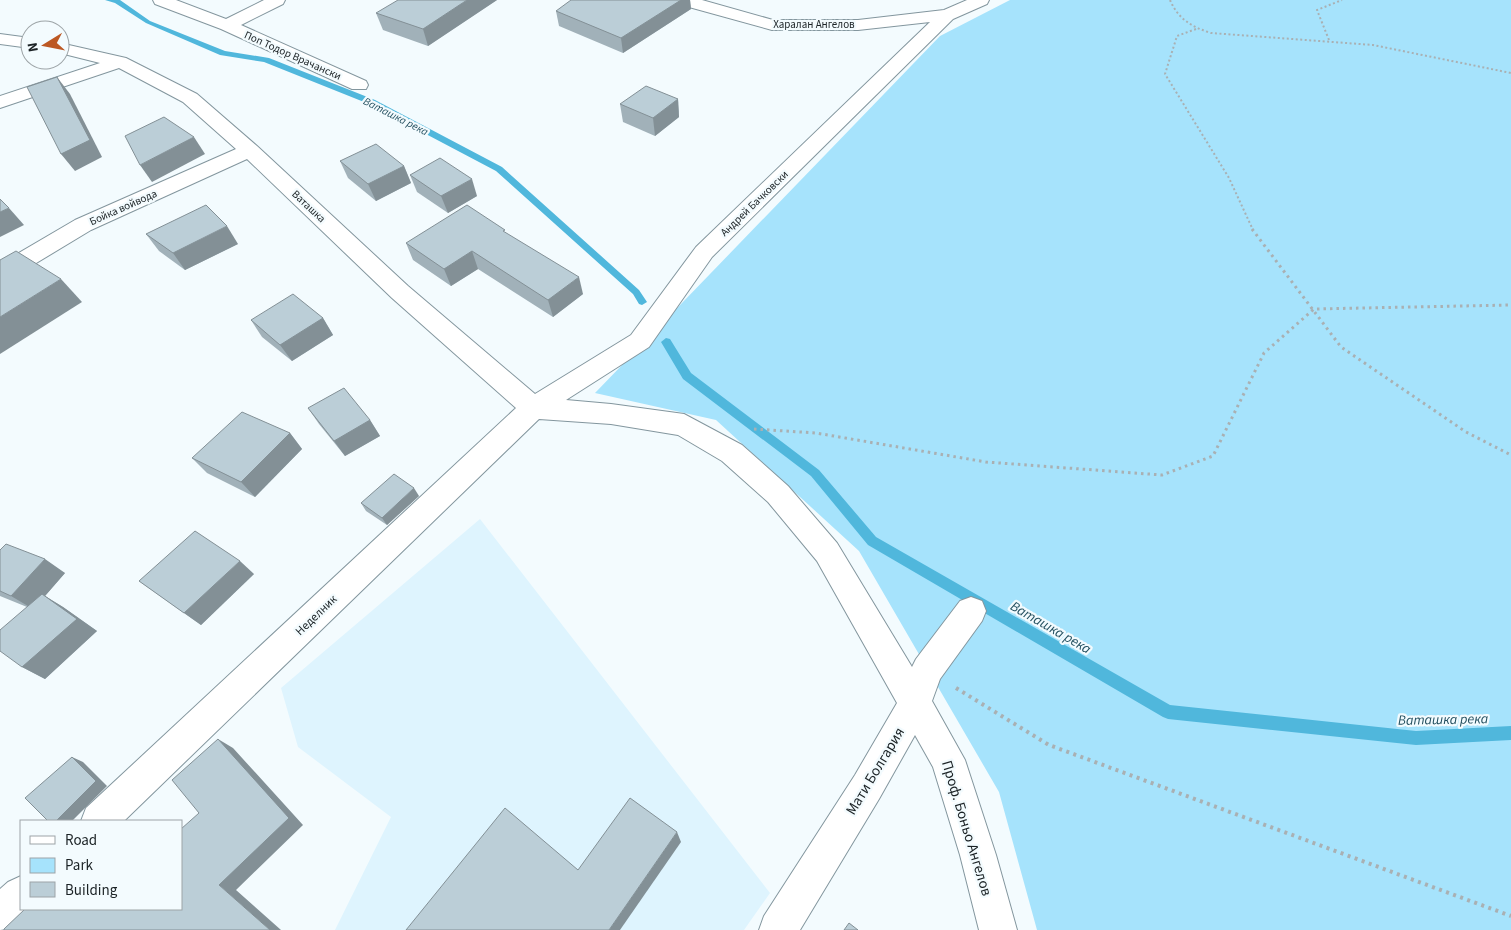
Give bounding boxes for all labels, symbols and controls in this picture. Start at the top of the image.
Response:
street label: Харалан Ангелов [773,17,855,32]
north arrow [20,20,70,70]
street label: Поп Тодор Врачански [242,27,344,84]
text: N [23,41,44,53]
water label: Ваташка река [361,94,431,139]
street label: Андрей Бачковски [717,167,792,240]
street label: Бойка войвода [87,186,159,229]
street label: Ваташка [288,187,329,226]
street label: Неделник [292,591,341,640]
water label: Ваташка река [1006,597,1095,659]
water label: Ваташка река [1398,709,1489,731]
street label: Мати Болгария [841,723,910,819]
street label: Проф. Боньо Ангелов [936,758,997,899]
legend [20,820,182,910]
text: Road [65,830,97,851]
text: Park [65,855,94,876]
text: Building [65,880,118,901]

